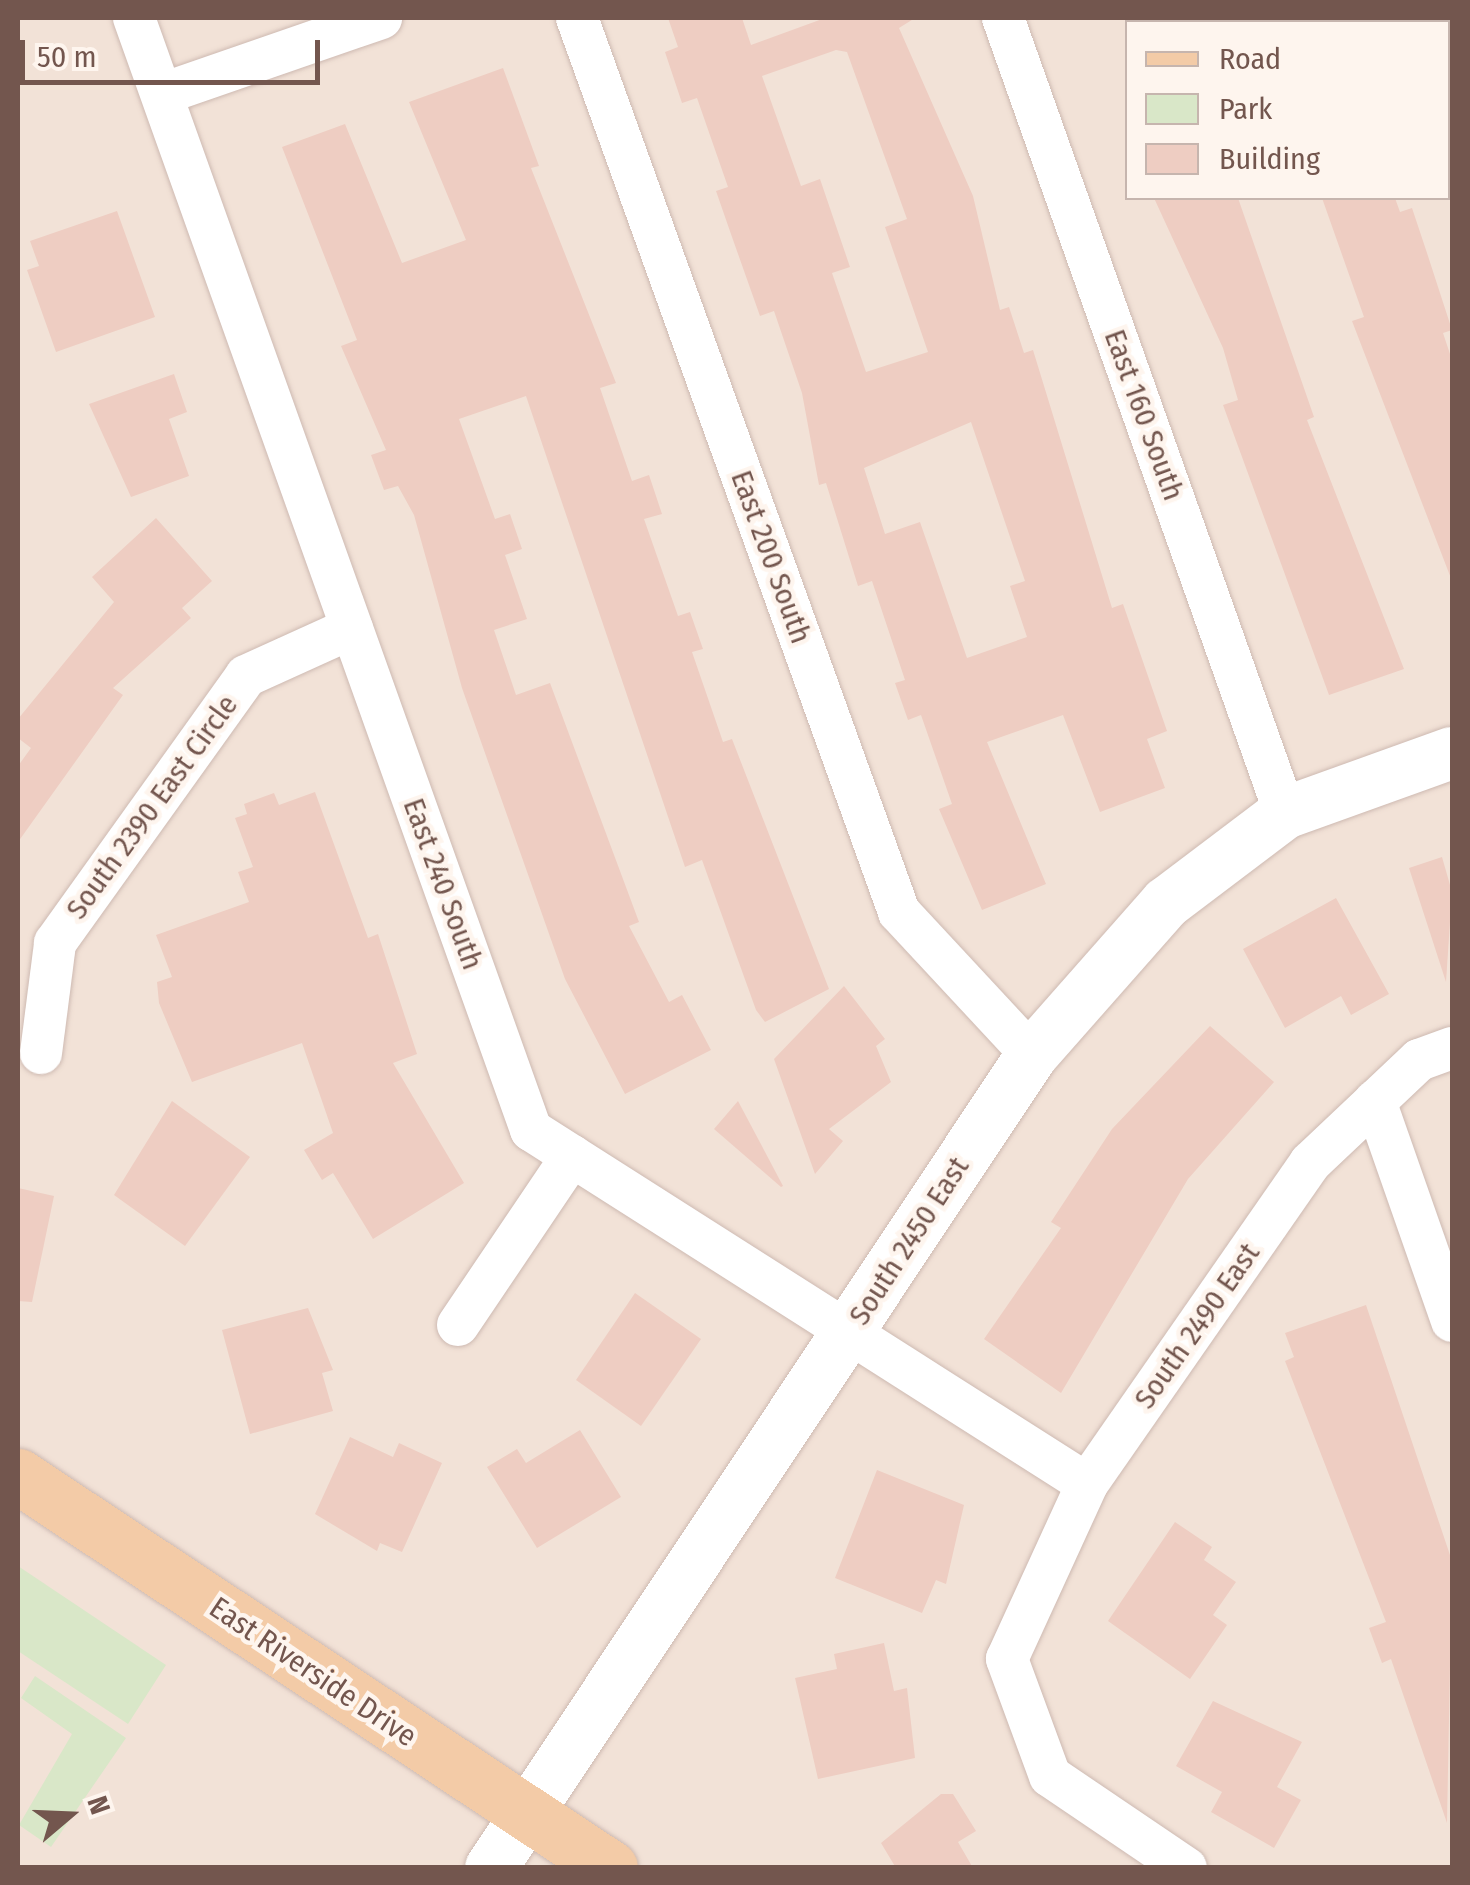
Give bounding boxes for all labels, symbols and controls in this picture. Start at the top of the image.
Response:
scale bar [25,20,325,82]
legend [1125,20,1450,200]
text: 50 m [37,39,97,75]
text: Road [1219,41,1281,77]
text: Park [1219,91,1272,127]
text: Building [1219,141,1320,177]
street label: East 160 South [1096,325,1192,505]
street label: East 200 South [723,466,819,648]
street label: South 2390 East Circle [59,688,245,926]
street label: East 240 South [395,793,491,975]
street label: South 2450 East [841,1150,977,1332]
street label: South 2490 East [1127,1236,1267,1416]
street label: East Riverside Drive [203,1589,423,1755]
north arrow [20,1765,120,1865]
text: N [81,1792,117,1818]

